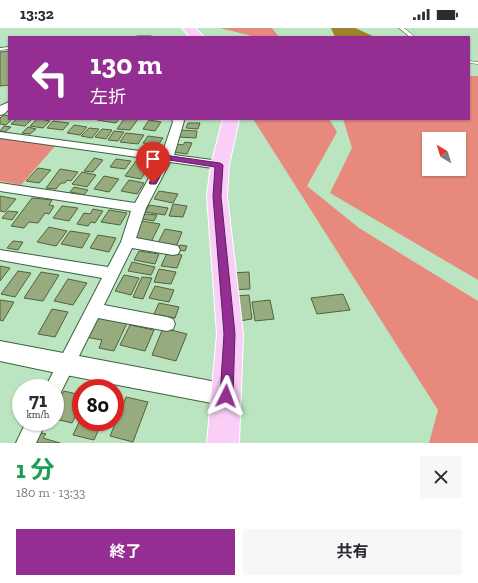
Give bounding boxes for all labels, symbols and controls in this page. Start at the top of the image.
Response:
text: 13:32 [20,5,54,23]
text: 130 m [90,48,162,81]
icon: left [24,52,76,104]
text: 左折 [90,86,126,108]
north arrow [422,132,466,176]
map controls [422,132,466,176]
pin [136,142,170,183]
icon: arrive [142,148,164,170]
position arrow [205,375,247,417]
speed limit sign: 80 [72,379,124,431]
text: 71 [29,388,47,412]
text: km/h [27,409,49,421]
text: 1 分 [16,455,54,484]
button: close [420,456,462,498]
text: 180 m · 13:33 [16,485,85,500]
button: 終了 [16,529,235,575]
button: 共有 [243,529,462,575]

